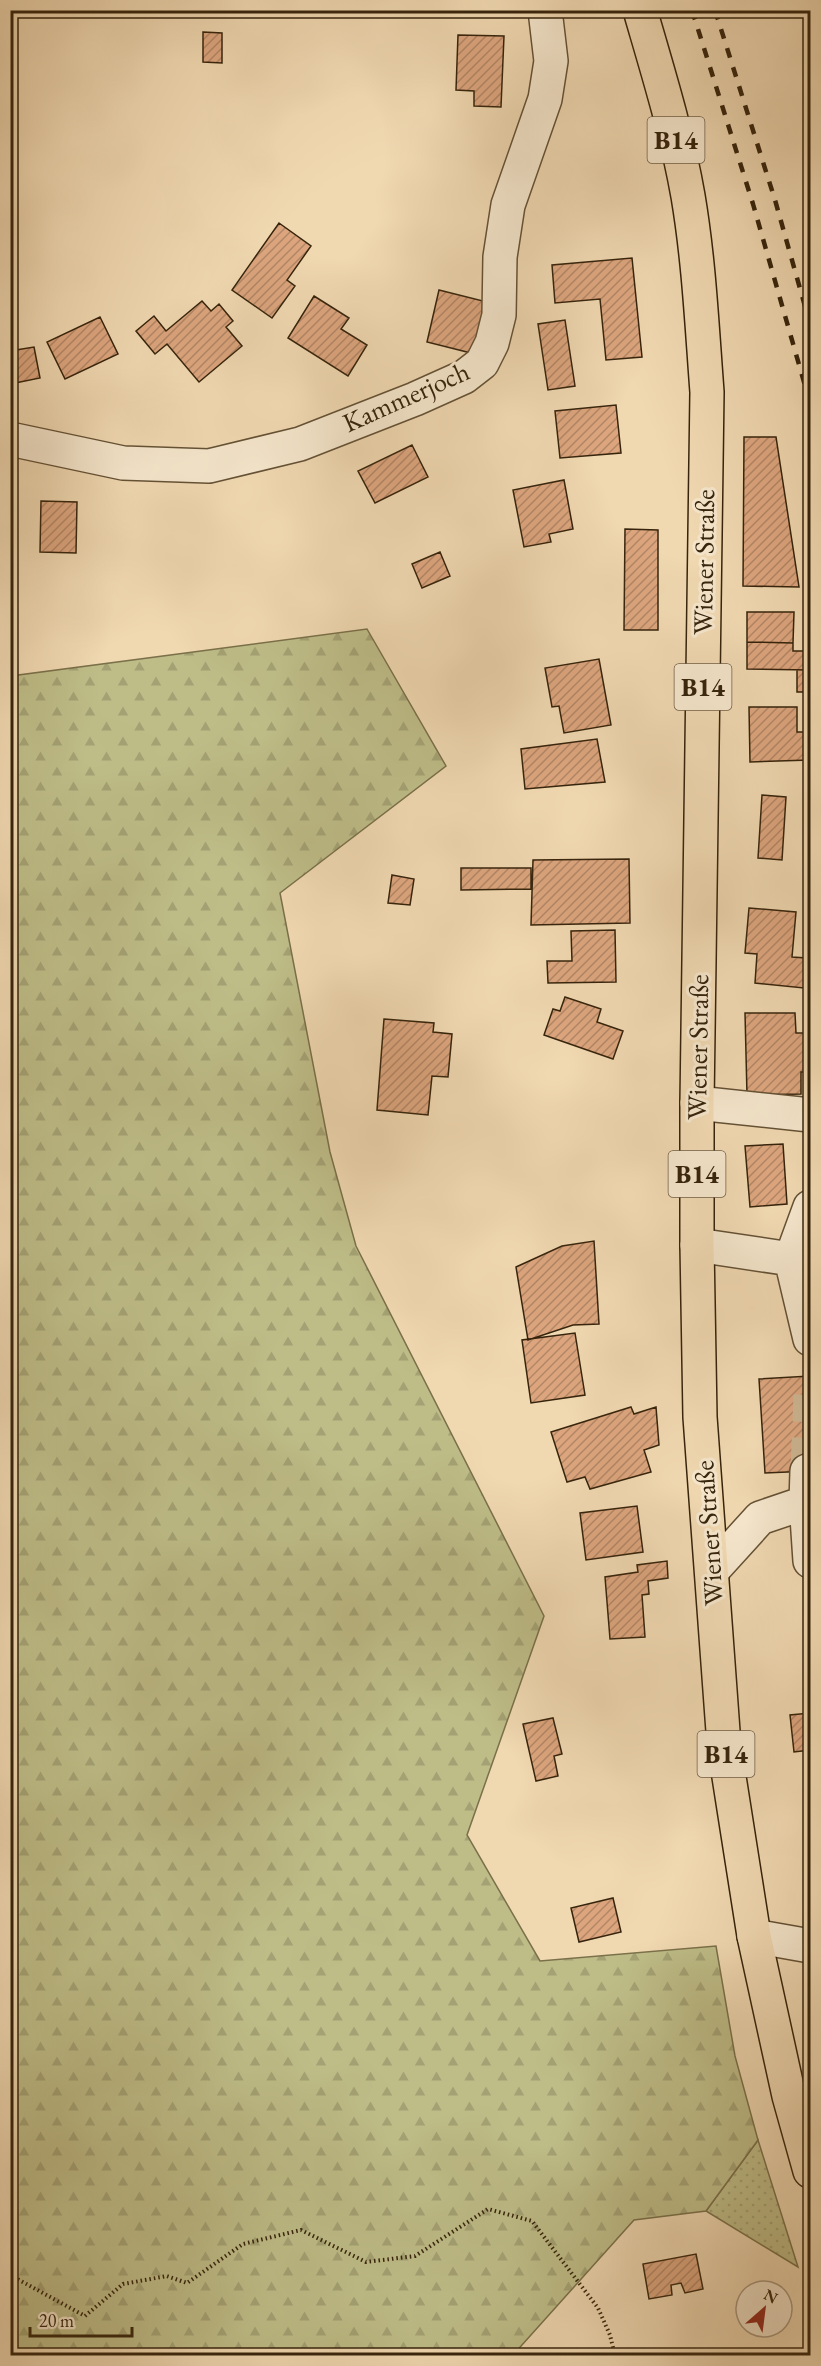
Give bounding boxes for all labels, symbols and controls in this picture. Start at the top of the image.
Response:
road number: B14 [648,117,704,163]
street label: Kammerjoch [337,353,475,440]
street label: Wiener Straße [685,489,722,635]
road number: B14 [674,664,732,710]
street label: Wiener Straße [679,974,716,1120]
road number: B14 [668,1151,726,1197]
street label: Wiener Straße [686,1459,731,1607]
road number: B14 [698,1731,754,1777]
north arrow [734,2279,794,2339]
text: N [760,2284,781,2309]
scale bar [30,2300,132,2338]
text: 20 m [39,2309,74,2332]

